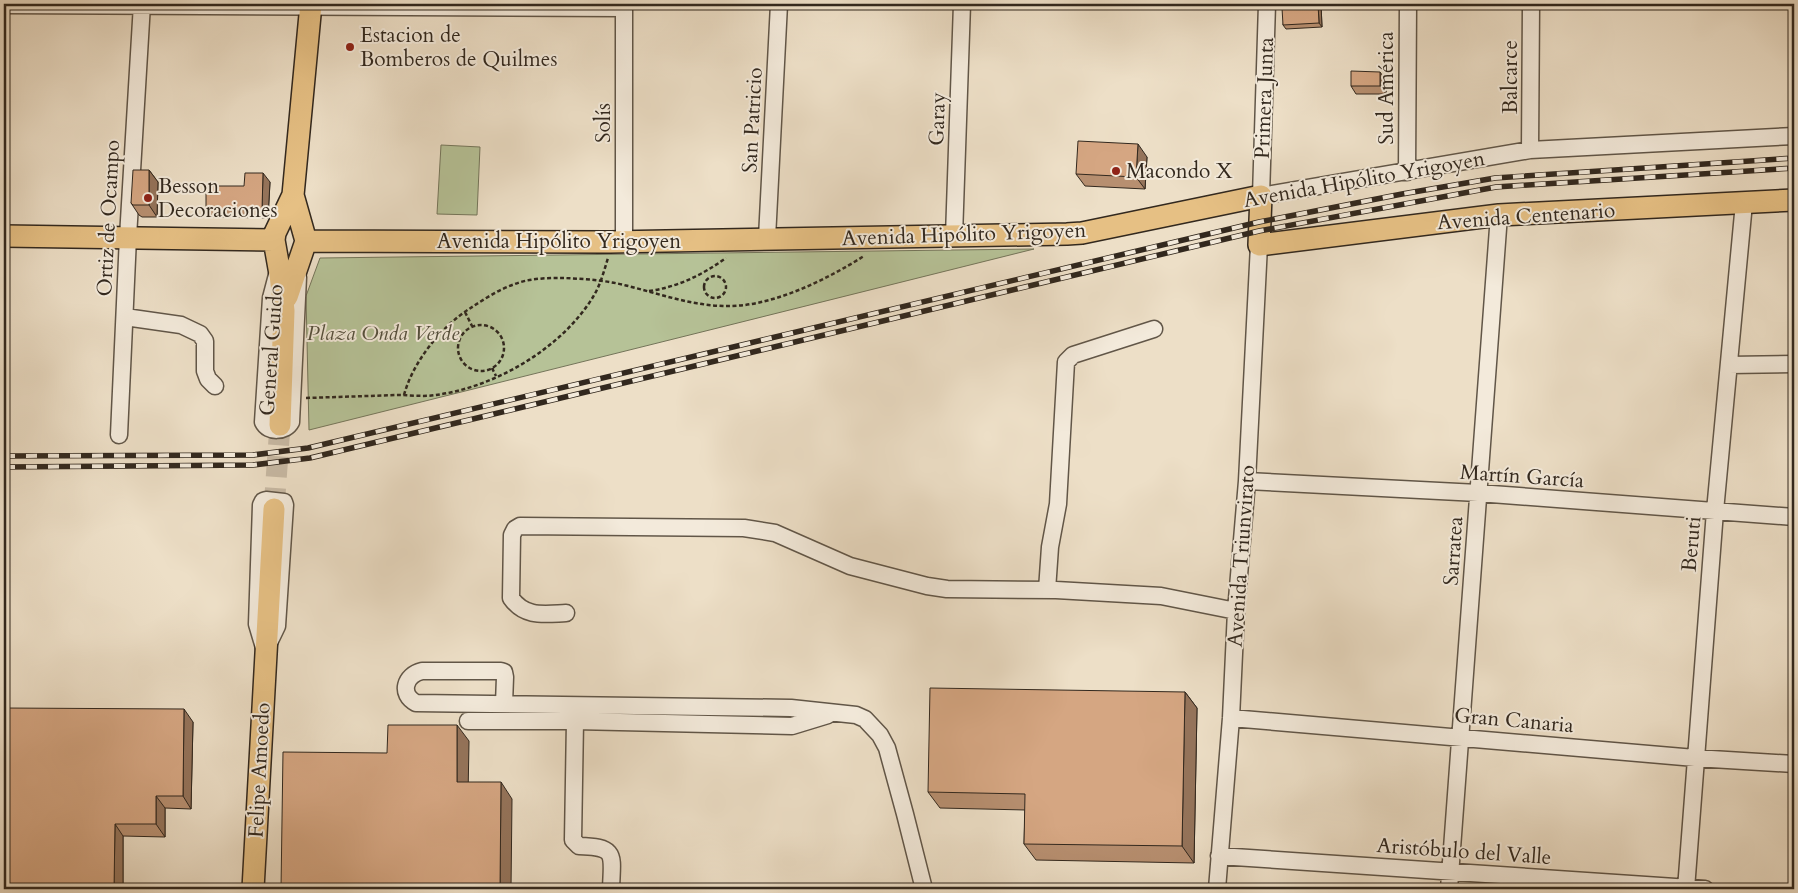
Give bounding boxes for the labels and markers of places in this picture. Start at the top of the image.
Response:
place label: Estacion de Bomberos de Quilmes [360,21,557,74]
marker: Estacion de Bomberos de Quilmes [344,41,356,53]
place label: Macondo X [1126,157,1233,186]
marker: Macondo X [1110,165,1122,177]
place label: Besson Decoraciones [158,172,278,225]
marker: Besson Decoraciones [142,192,154,204]

